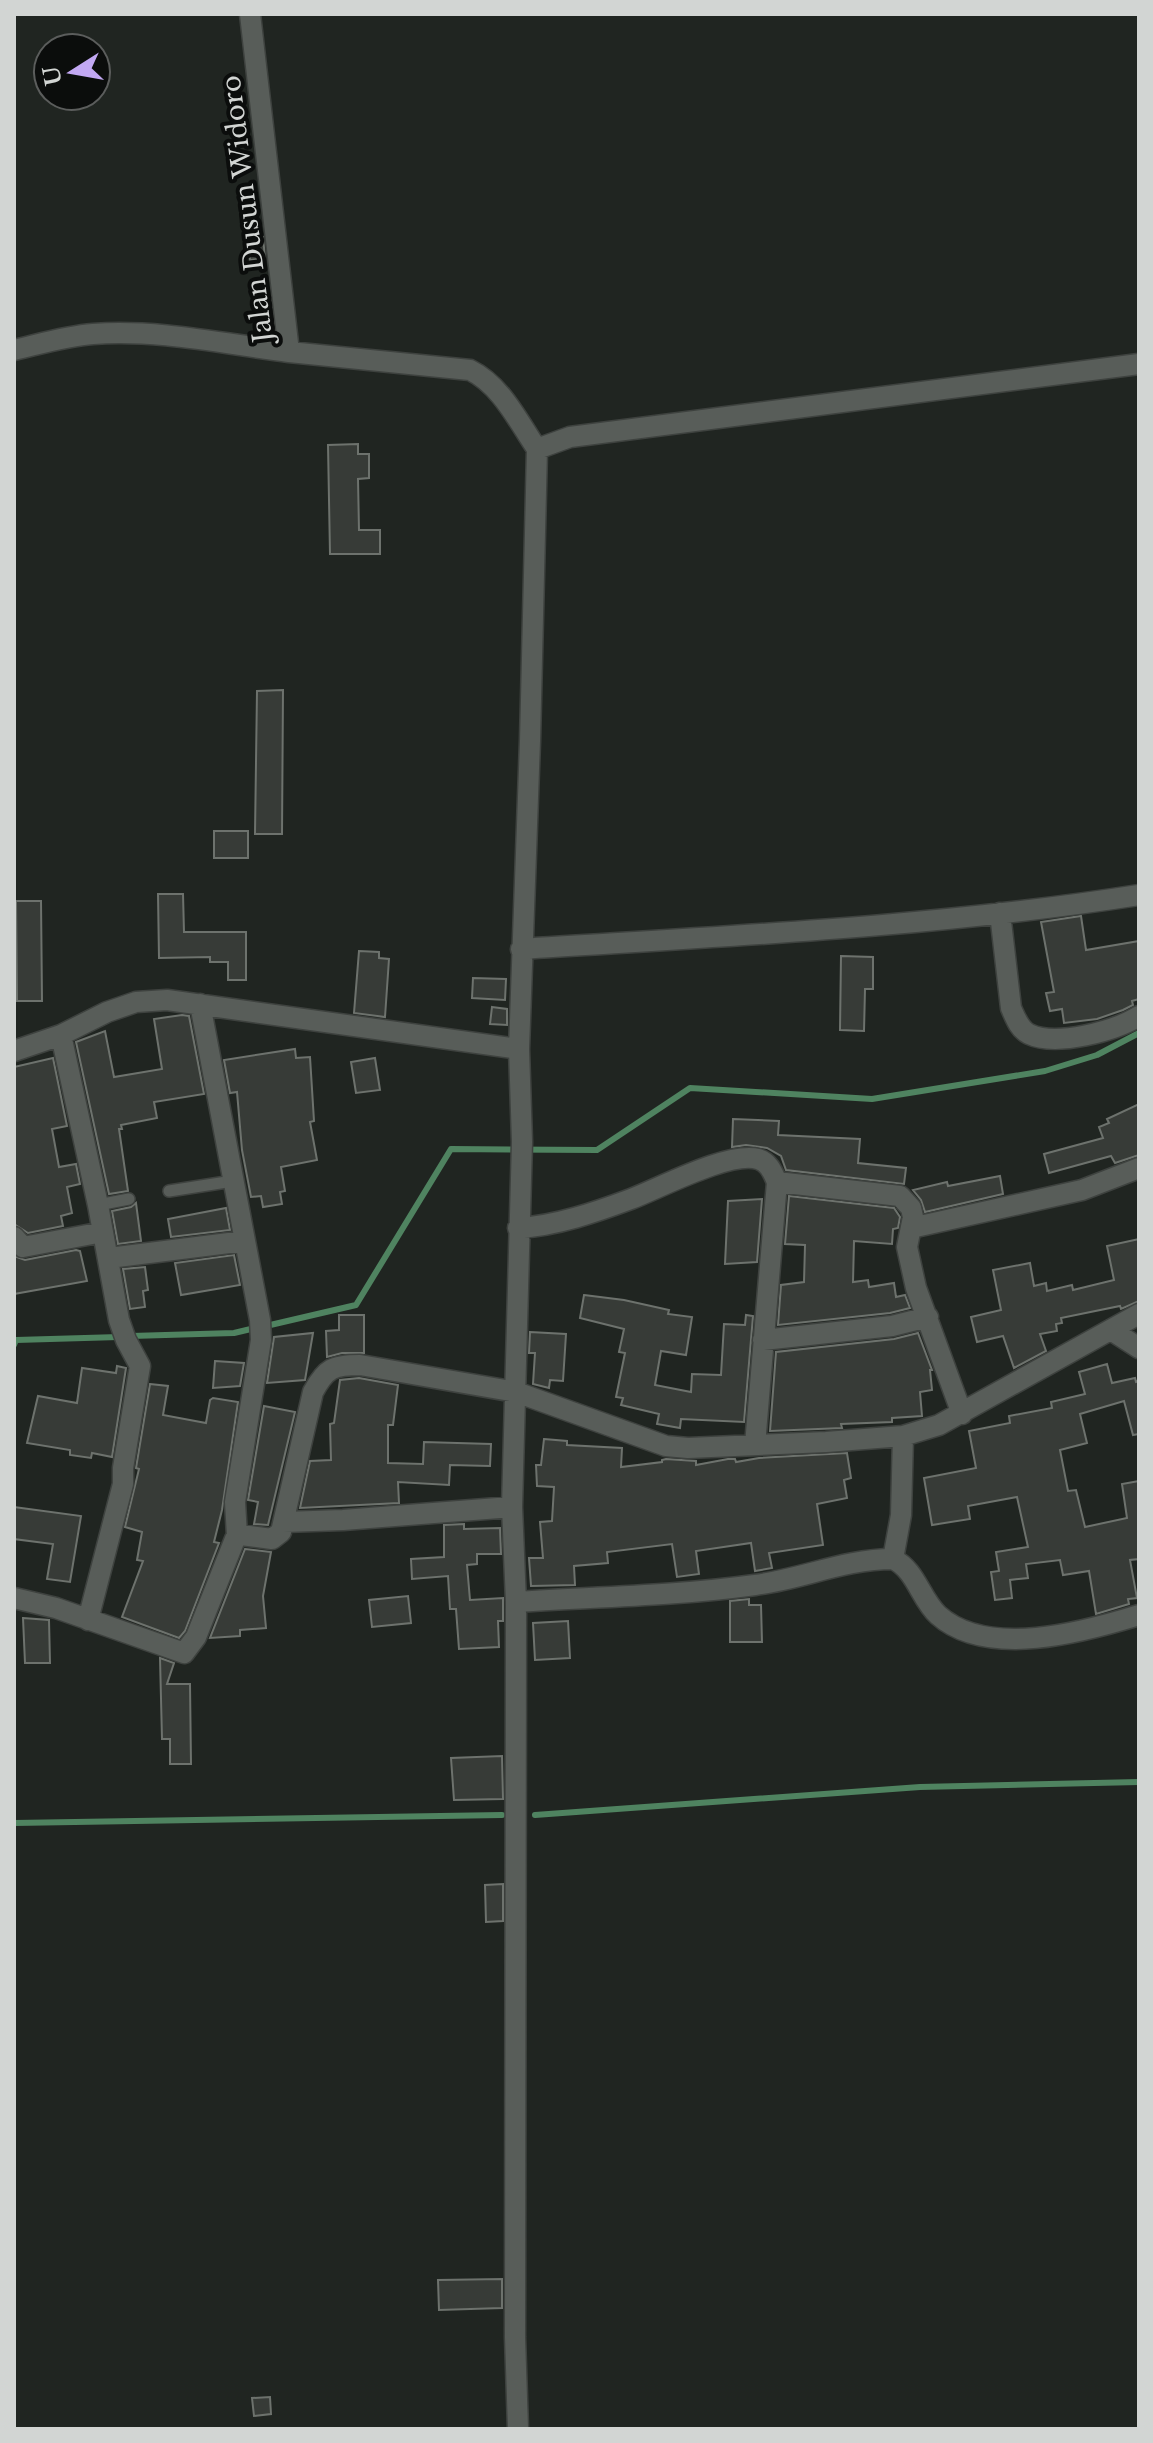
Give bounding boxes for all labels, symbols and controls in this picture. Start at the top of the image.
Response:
north arrow [32,32,112,112]
text: U [38,63,68,88]
street label: Jalan Dusun Widoro [215,74,280,347]

